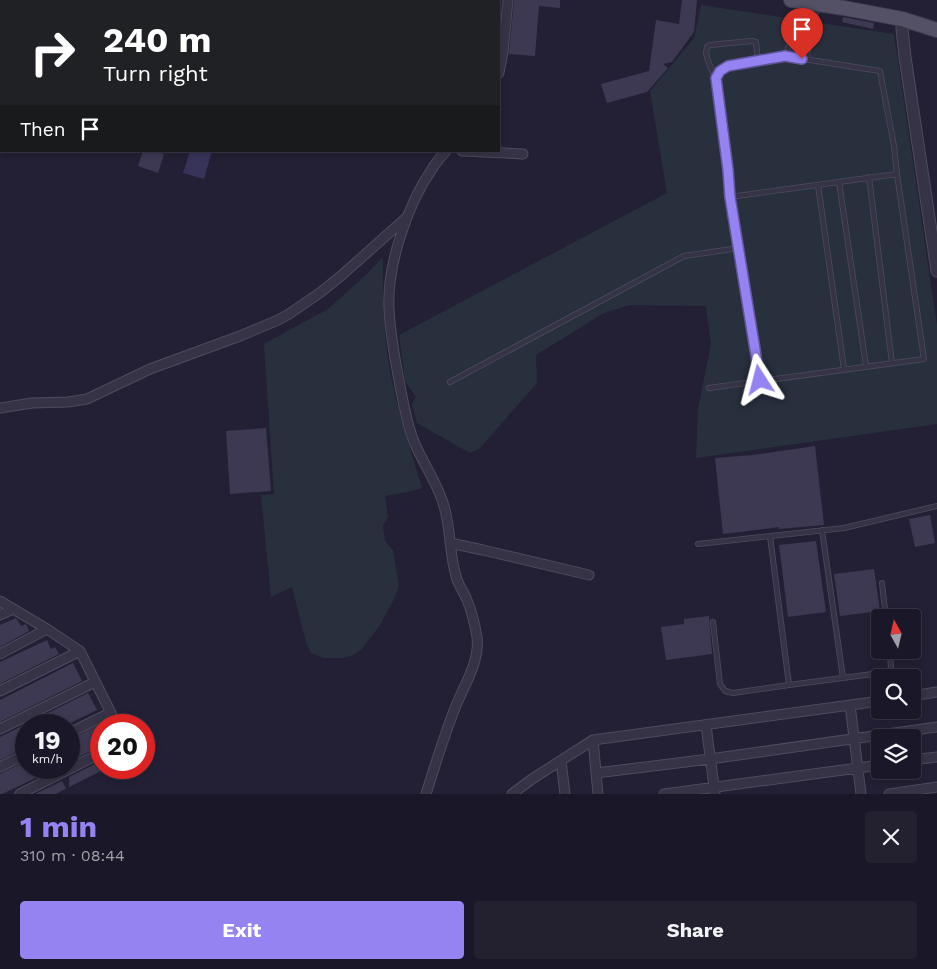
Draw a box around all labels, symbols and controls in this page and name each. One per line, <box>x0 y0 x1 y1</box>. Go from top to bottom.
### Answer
pin <box>781 8 823 59</box>
icon: arrive <box>788 15 816 43</box>
text: 240 m <box>103 19 212 61</box>
icon: right <box>20 20 85 85</box>
text: Turn right <box>103 61 208 86</box>
icon: arrive <box>76 115 104 143</box>
text: Then <box>20 118 66 141</box>
position arrow <box>733 353 785 405</box>
north arrow <box>871 609 921 659</box>
map controls <box>871 609 921 779</box>
button: search <box>871 669 921 719</box>
speed limit sign: 20 <box>90 714 155 779</box>
text: 19 <box>34 726 61 755</box>
button: layers <box>871 729 921 779</box>
text: km/h <box>32 752 63 766</box>
text: 1 min <box>20 809 97 844</box>
button: close <box>865 811 917 863</box>
text: 310 m · 08:44 <box>20 846 125 865</box>
button: Exit <box>20 901 464 959</box>
button: Share <box>474 901 917 959</box>

